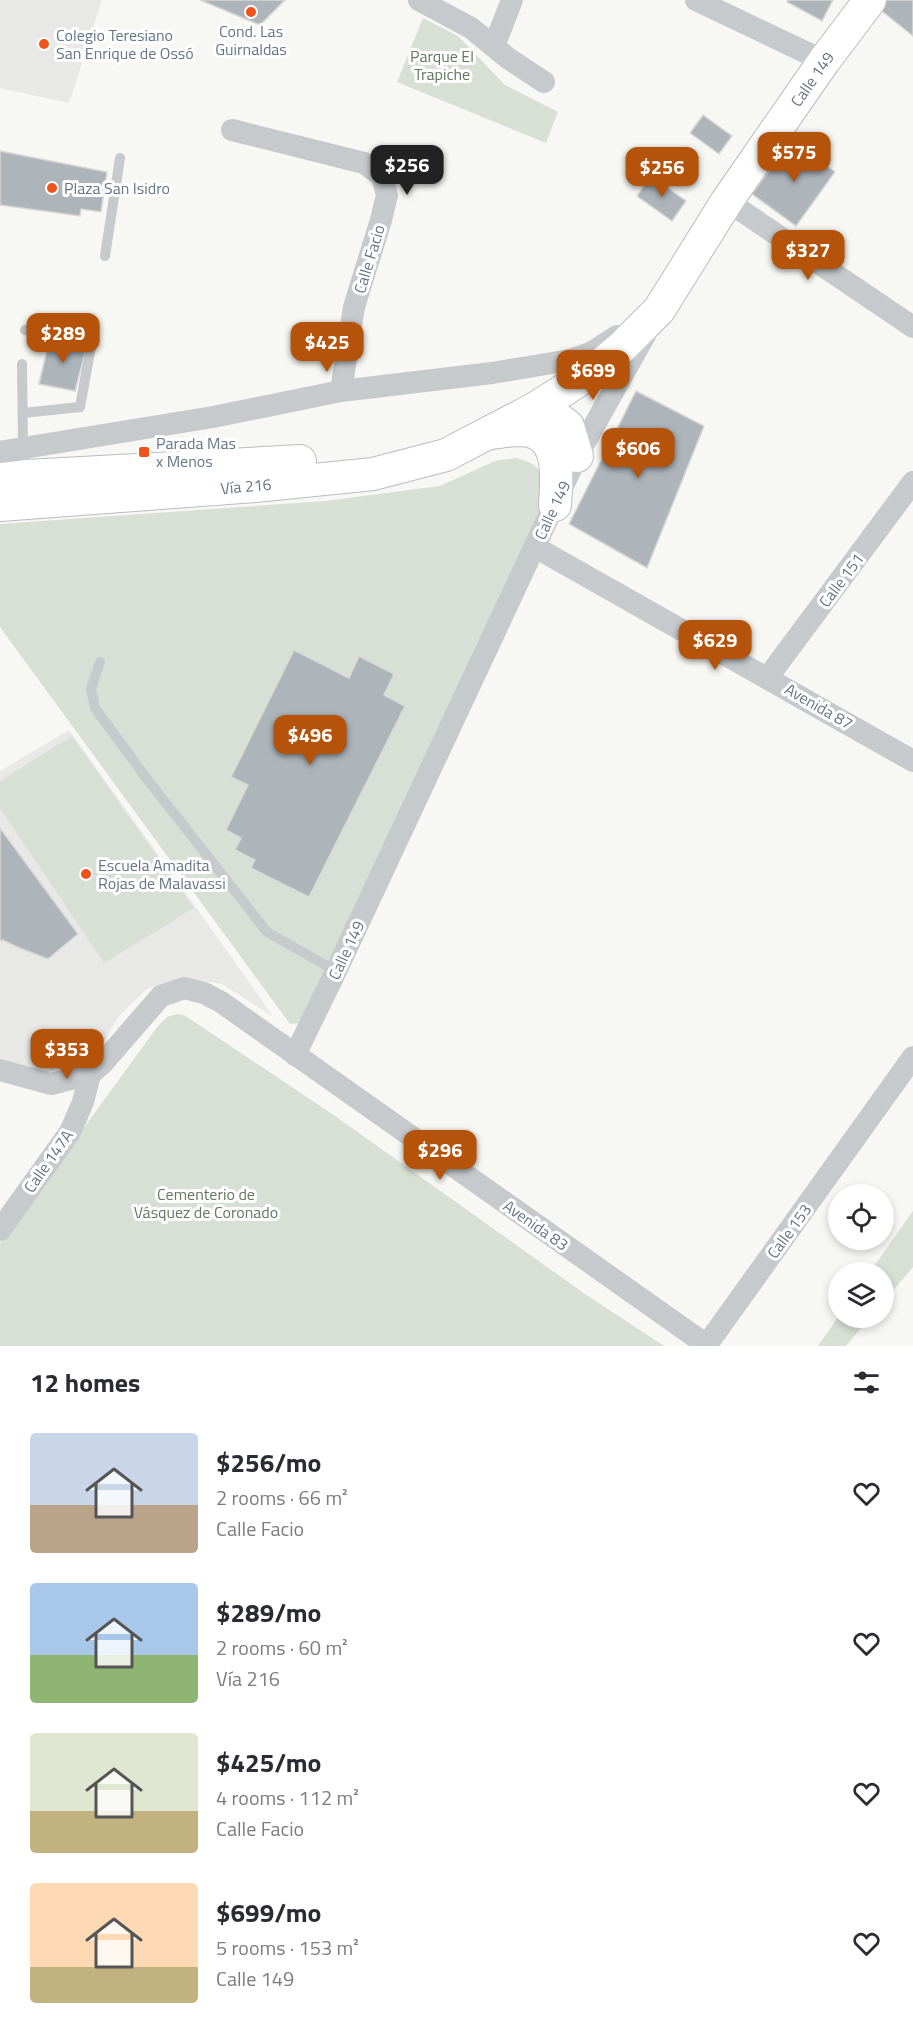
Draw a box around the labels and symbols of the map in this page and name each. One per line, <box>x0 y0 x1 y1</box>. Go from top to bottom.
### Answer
marker: Cond. Las Guirnaldas <box>244 5 258 19</box>
place label: Cond. Las Guirnaldas <box>215 19 287 61</box>
place label: Colegio Teresiano San Enrique de Ossó <box>56 23 194 65</box>
marker: Colegio Teresiano San Enrique de Ossó <box>37 37 51 51</box>
park label: Parque El Trapiche <box>410 44 474 86</box>
street label: Calle 149 <box>784 46 840 112</box>
pin: $575 <box>758 132 830 183</box>
pin: $256 <box>371 145 443 196</box>
pin: $256 <box>626 147 698 198</box>
place label: Plaza San Isidro <box>64 176 170 200</box>
marker: Plaza San Isidro <box>45 181 59 195</box>
street label: Calle Facio <box>347 222 391 296</box>
pin: $327 <box>772 230 844 281</box>
pin: $289 <box>27 313 99 364</box>
pin: $425 <box>291 322 363 373</box>
pin: $699 <box>557 350 629 401</box>
pin: $606 <box>602 428 674 479</box>
place label: Parada Mas x Menos <box>156 431 236 473</box>
marker: Parada Mas x Menos <box>137 445 151 459</box>
street label: Vía 216 <box>219 472 273 500</box>
street label: Calle 149 <box>528 477 576 543</box>
street label: Calle 151 <box>813 548 869 612</box>
pin: $629 <box>679 620 751 671</box>
street label: Avenida 87 <box>781 677 857 735</box>
pin: $496 <box>274 715 346 766</box>
place label: Escuela Amadita Rojas de Malavassi <box>98 853 226 895</box>
marker: Escuela Amadita Rojas de Malavassi <box>79 867 93 881</box>
street label: Calle 149 <box>322 917 370 983</box>
pin: $353 <box>31 1029 103 1080</box>
street label: Calle 147A <box>17 1124 79 1197</box>
pin: $296 <box>404 1130 476 1181</box>
park label: Cementerio de Vásquez de Coronado <box>134 1182 278 1224</box>
street label: Avenida 83 <box>498 1194 574 1256</box>
street label: Calle 153 <box>761 1199 817 1263</box>

